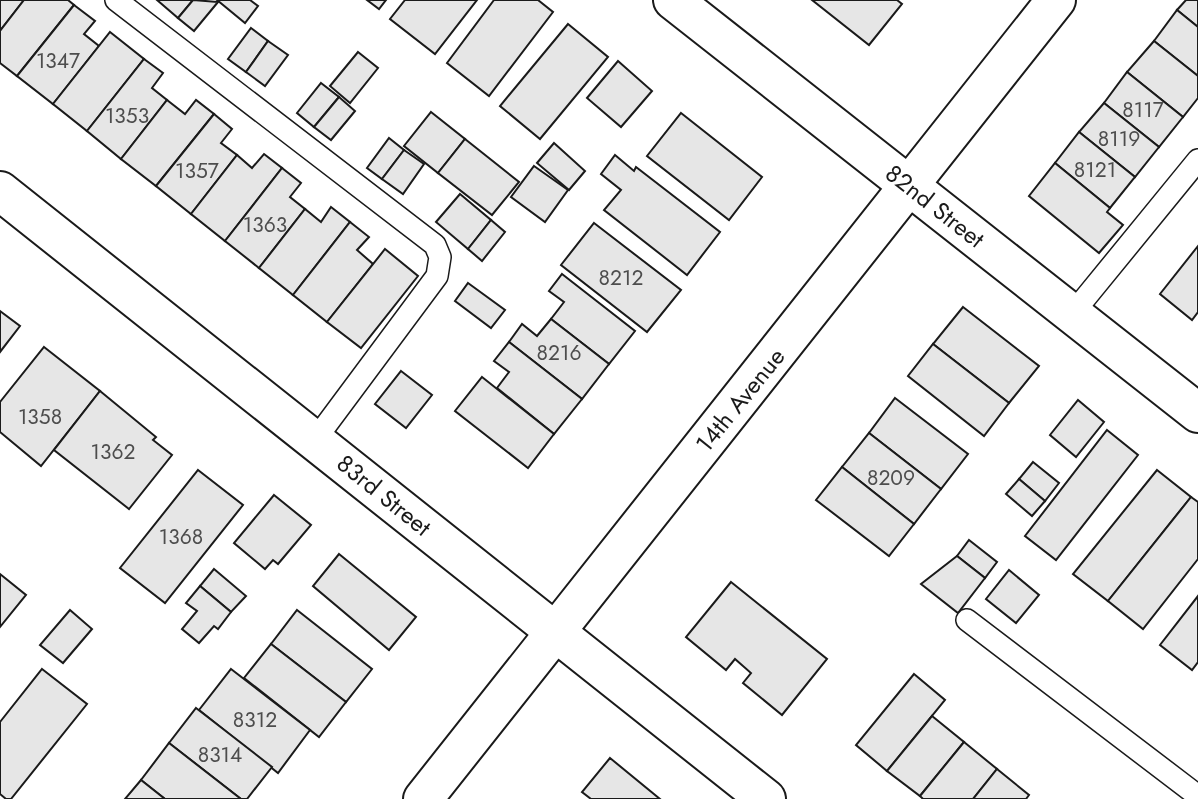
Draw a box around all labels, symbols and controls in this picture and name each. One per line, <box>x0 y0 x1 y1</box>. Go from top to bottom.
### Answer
house number: 1347 <box>36 46 80 76</box>
house number: 8117 <box>1122 95 1164 125</box>
house number: 1353 <box>105 101 149 131</box>
house number: 8119 <box>1098 124 1140 154</box>
house number: 8121 <box>1074 155 1116 185</box>
house number: 1357 <box>175 156 219 186</box>
street label: 82nd Street <box>878 156 992 256</box>
house number: 1363 <box>243 210 287 240</box>
house number: 8212 <box>599 263 643 293</box>
house number: 8216 <box>537 338 581 368</box>
street label: 14th Avenue <box>687 340 793 460</box>
house number: 1358 <box>18 402 62 432</box>
house number: 1362 <box>91 437 135 467</box>
street label: 83rd Street <box>329 446 439 544</box>
house number: 8209 <box>867 463 915 493</box>
house number: 1368 <box>159 522 203 552</box>
house number: 8312 <box>233 705 277 735</box>
house number: 8314 <box>198 740 242 770</box>

